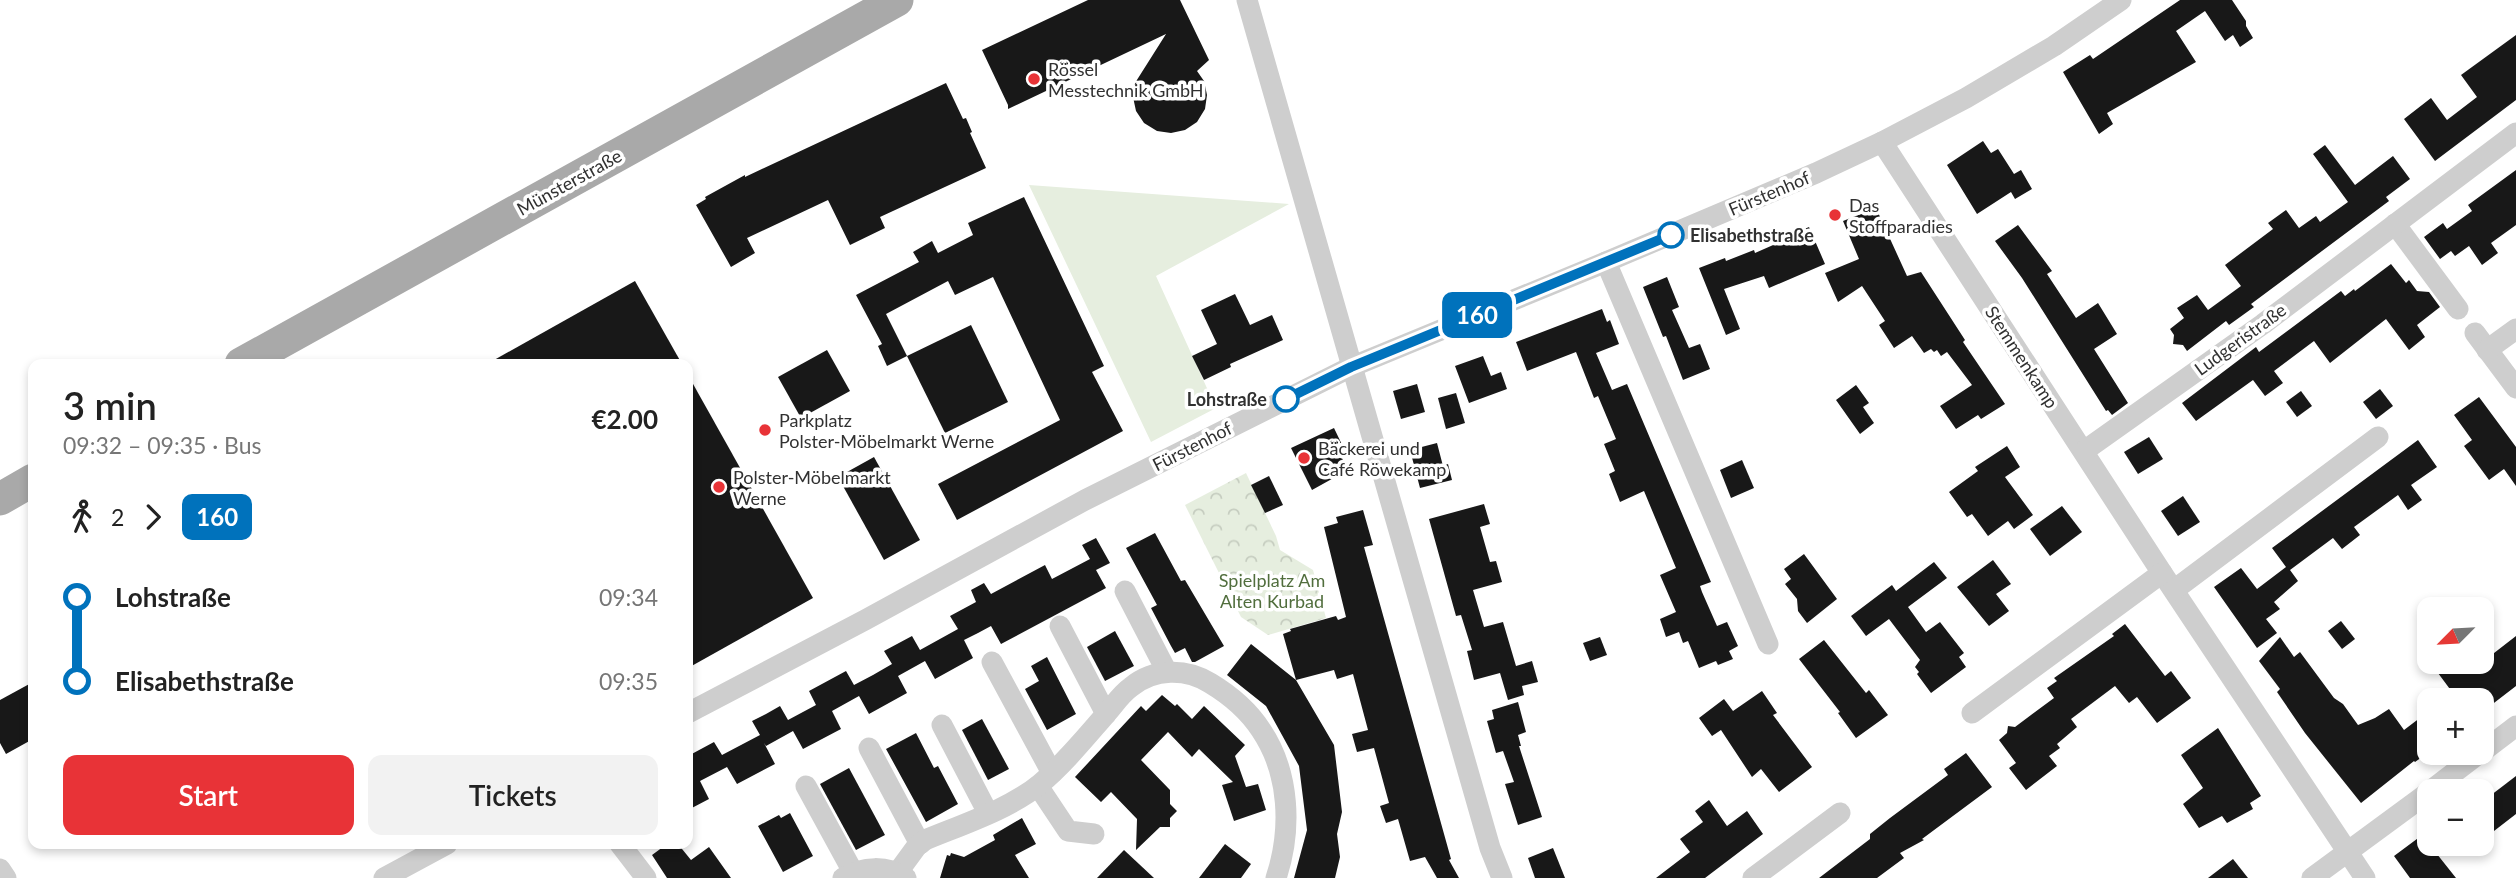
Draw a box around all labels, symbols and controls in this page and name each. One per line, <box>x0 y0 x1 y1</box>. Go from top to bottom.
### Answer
place label: Rössel Messtechnik GmbH <box>1048 58 1204 101</box>
marker: Rössel Messtechnik GmbH <box>1026 71 1042 87</box>
street label: Münsterstraße <box>513 144 625 220</box>
street label: Fürstenhof <box>1725 166 1814 220</box>
place label: Das Stoffparadies <box>1849 194 1953 237</box>
marker: Das Stoffparadies <box>1827 207 1843 223</box>
marker: Elisabethstraße <box>1658 222 1684 248</box>
place label: Elisabethstraße <box>1690 224 1814 246</box>
line badge: 160 <box>1437 292 1517 338</box>
street label: Ludgeristraße <box>2190 298 2290 380</box>
text: 160 <box>1456 300 1498 329</box>
street label: Stemmenkamp <box>1981 302 2063 412</box>
text: 3 min <box>63 382 157 428</box>
marker: Lohstraße <box>1273 386 1299 412</box>
place label: Lohstraße <box>1187 388 1267 410</box>
text: €2.00 <box>592 403 658 435</box>
place label: Parkplatz Polster-Möbelmarkt Werne <box>779 409 994 452</box>
street label: Fürstenhof <box>1149 416 1236 475</box>
marker: Parkplatz Polster-Möbelmarkt Werne <box>757 422 773 438</box>
text: 09:32 – 09:35 · Bus <box>63 431 262 459</box>
place label: Bäckerei und Café Röwekamp <box>1318 437 1446 480</box>
marker: Bäckerei und Café Röwekamp <box>1296 450 1312 466</box>
place label: Polster-Möbelmarkt Werne <box>733 466 891 509</box>
marker: Polster-Möbelmarkt Werne <box>711 479 727 495</box>
icon: walk <box>63 498 101 536</box>
icon: forward <box>134 498 172 536</box>
text: 160 <box>196 502 238 531</box>
text: 2 <box>111 503 124 531</box>
park label: Spielplatz Am Alten Kurbad <box>1219 569 1325 612</box>
text: Lohstraße <box>115 581 231 613</box>
text: 09:34 <box>599 583 658 611</box>
north arrow <box>2417 597 2494 674</box>
map controls <box>2417 597 2494 856</box>
text: Elisabethstraße <box>115 665 294 697</box>
text: 09:35 <box>599 667 658 695</box>
button: + <box>2417 688 2494 765</box>
button: Start <box>63 755 354 835</box>
button: Tickets <box>368 755 658 835</box>
button: − <box>2417 779 2494 856</box>

